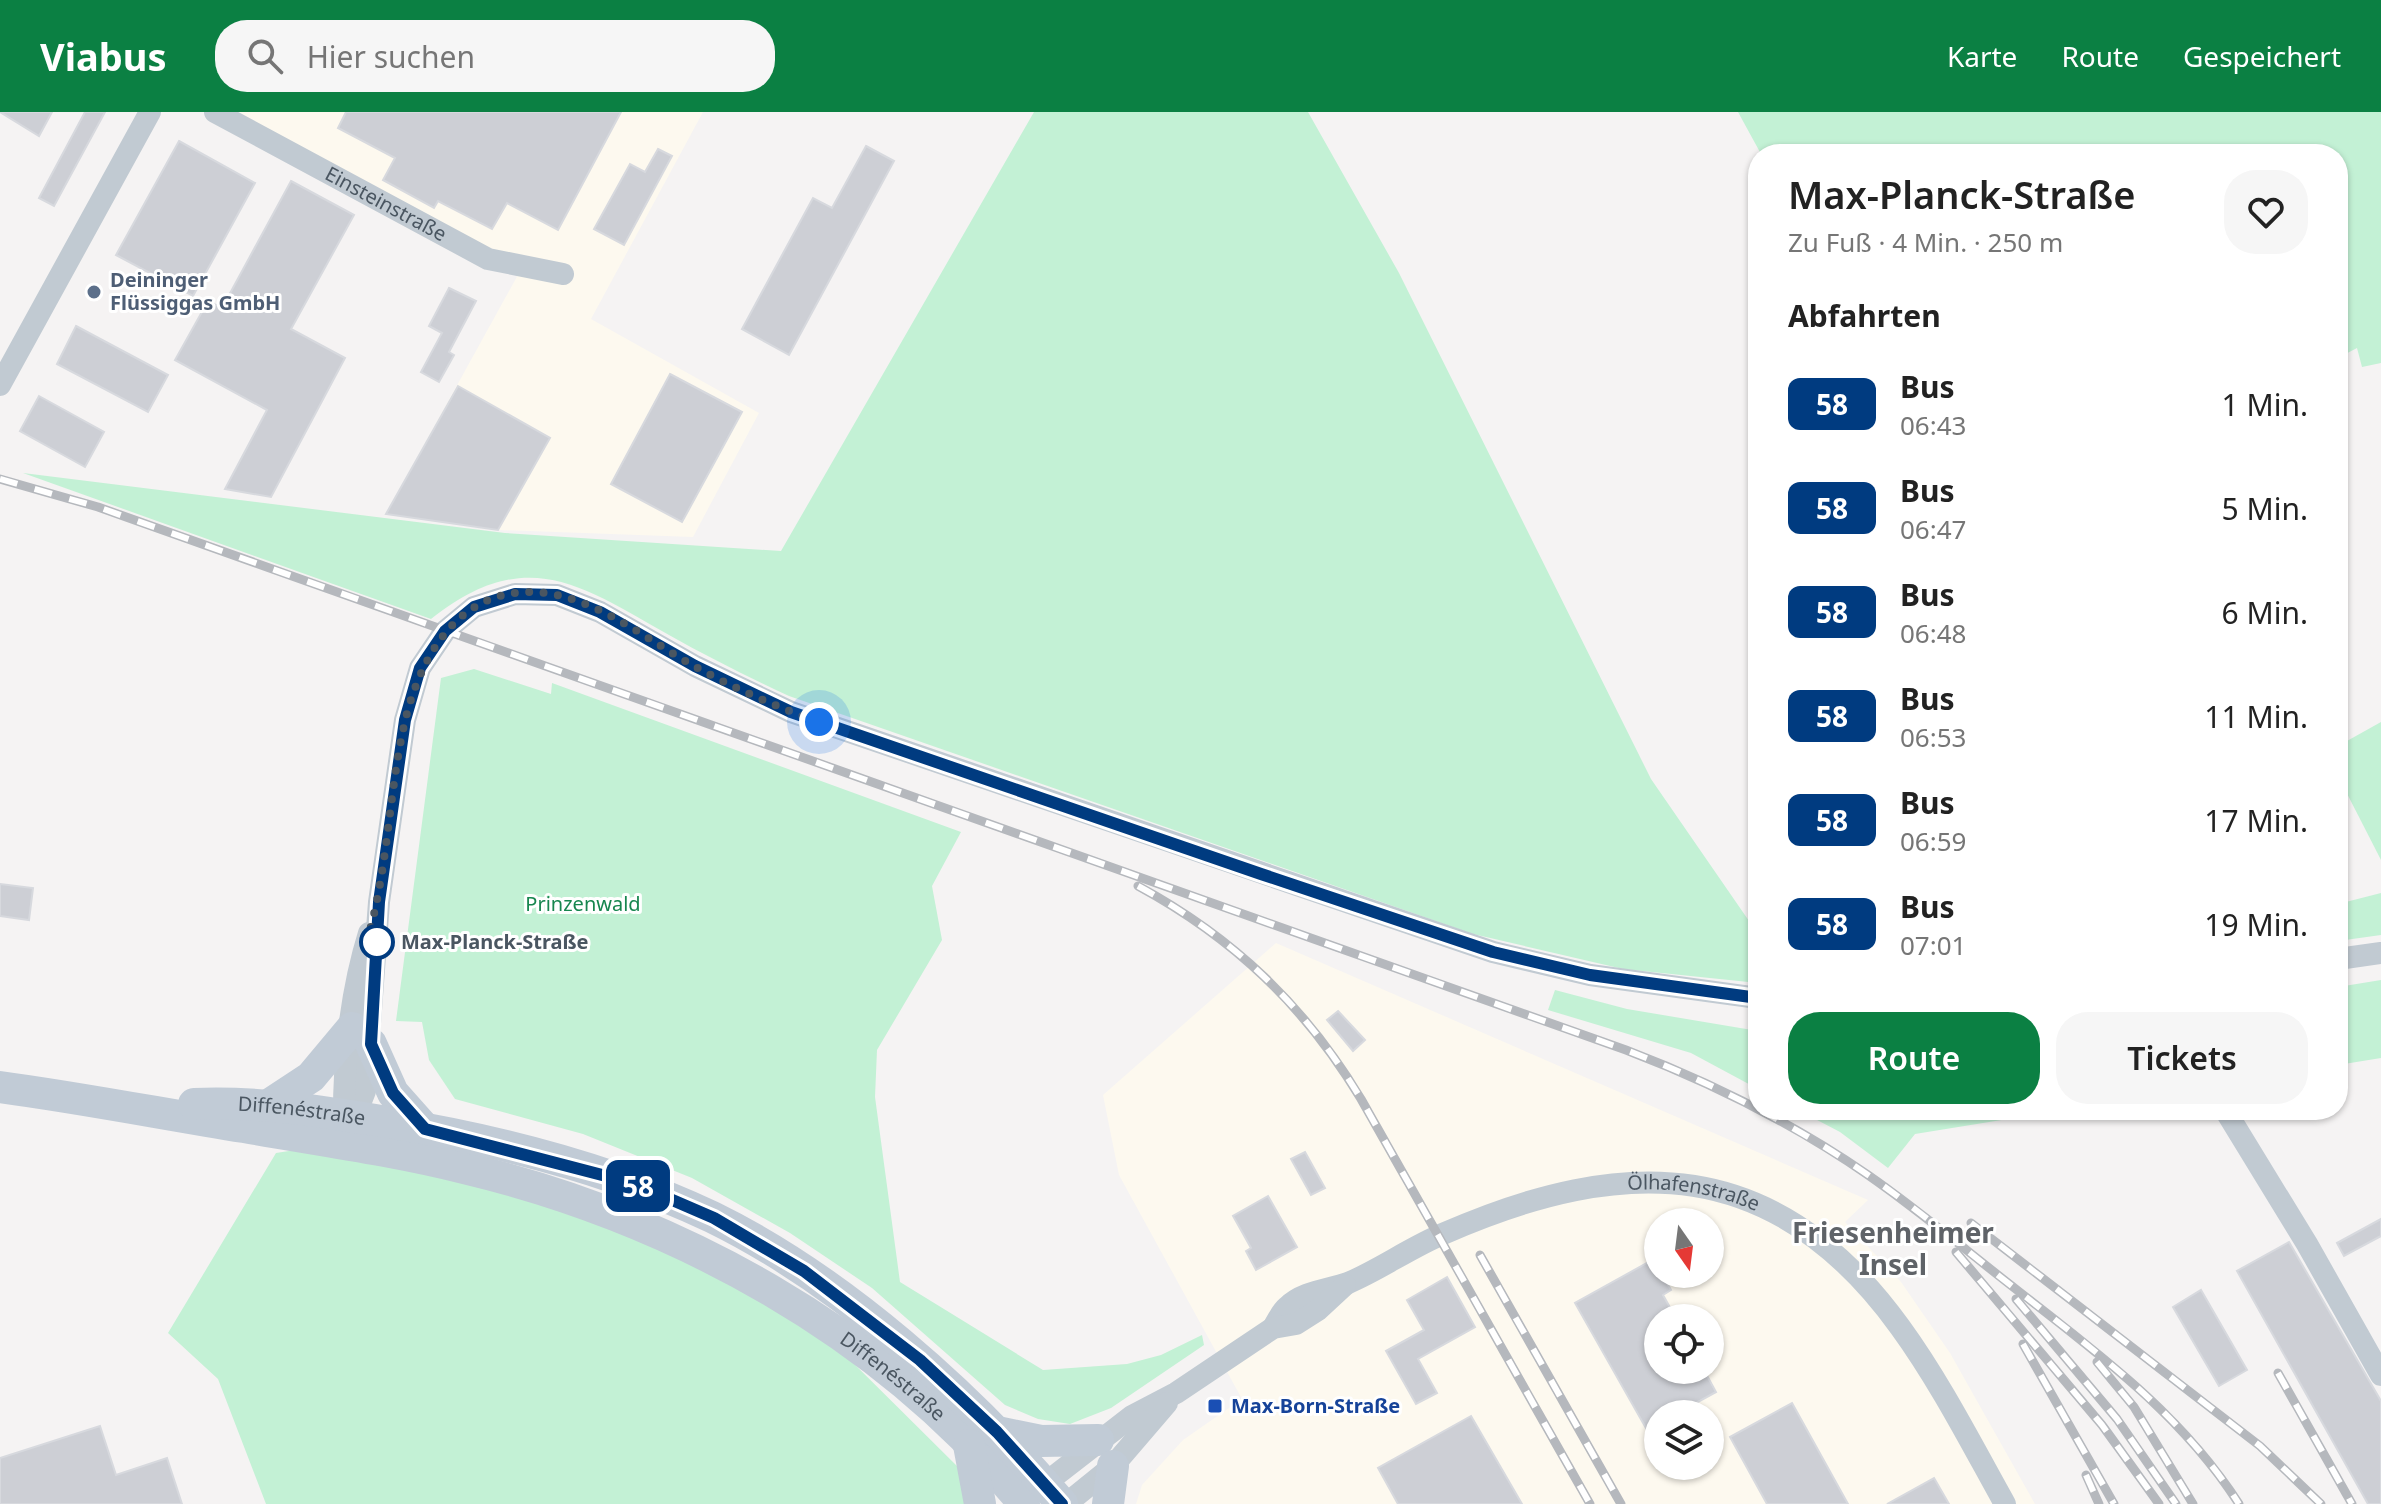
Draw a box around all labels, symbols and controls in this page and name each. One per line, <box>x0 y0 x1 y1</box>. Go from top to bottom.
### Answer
search box <box>215 20 775 92</box>
text: Viabus <box>40 30 167 82</box>
icon: search <box>243 34 287 78</box>
text: Hier suchen <box>307 36 475 77</box>
text: Karte <box>1947 37 2017 75</box>
text: Route <box>2061 37 2139 75</box>
text: Gespeichert <box>2183 37 2341 75</box>
street label: Einsteinstraße <box>321 160 452 247</box>
text: Max-Planck-Straße <box>1788 168 2135 220</box>
button: heart <box>2224 170 2308 254</box>
text: Zu Fuß · 4 Min. · 250 m <box>1788 224 2063 260</box>
place label: Deininger Flüssiggas GmbH <box>110 266 280 316</box>
marker: Deininger Flüssiggas GmbH <box>85 283 103 301</box>
text: Abfahrten <box>1788 295 1941 336</box>
text: Bus <box>1900 366 1955 407</box>
text: 1 Min. <box>2222 384 2308 425</box>
text: 58 <box>1816 385 1848 423</box>
text: 06:43 <box>1900 407 1966 443</box>
text: Bus <box>1900 470 1955 511</box>
text: 5 Min. <box>2222 488 2308 529</box>
text: 58 <box>1816 489 1848 527</box>
text: 06:47 <box>1900 511 1966 547</box>
text: Bus <box>1900 574 1955 615</box>
text: 6 Min. <box>2222 592 2308 633</box>
text: 58 <box>1816 593 1848 631</box>
text: 06:48 <box>1900 615 1966 651</box>
text: Bus <box>1900 678 1955 719</box>
text: 11 Min. <box>2204 696 2308 737</box>
text: 58 <box>1816 697 1848 735</box>
your location <box>799 702 839 742</box>
text: 06:53 <box>1900 719 1966 755</box>
text: Bus <box>1900 782 1955 823</box>
text: 17 Min. <box>2204 800 2308 841</box>
text: 58 <box>1816 801 1848 839</box>
text: 06:59 <box>1900 823 1966 859</box>
text: Bus <box>1900 886 1955 927</box>
park label: Prinzenwald <box>525 890 641 917</box>
text: 19 Min. <box>2204 904 2308 945</box>
text: 58 <box>1816 905 1848 943</box>
marker: Max-Planck-Straße <box>360 925 394 959</box>
text: 07:01 <box>1900 927 1966 963</box>
place label: Max-Planck-Straße <box>401 928 589 955</box>
button: Route <box>1788 1012 2040 1104</box>
button: Tickets <box>2056 1012 2308 1104</box>
street label: Diffenéstraße <box>237 1090 367 1131</box>
line badge: 58 <box>602 1160 674 1212</box>
text: 58 <box>622 1167 654 1205</box>
street label: Ölhafenstraße <box>1627 1168 1764 1217</box>
north arrow <box>1644 1208 1724 1288</box>
map controls <box>1644 1208 1724 1480</box>
district label: Friesenheimer Insel <box>1792 1213 1994 1283</box>
button: locate <box>1644 1304 1724 1384</box>
street label: Diffenéstraße <box>835 1325 952 1427</box>
place label: Max-Born-Straße <box>1231 1392 1400 1419</box>
marker: Max-Born-Straße <box>1206 1397 1224 1415</box>
button: layers <box>1644 1400 1724 1480</box>

